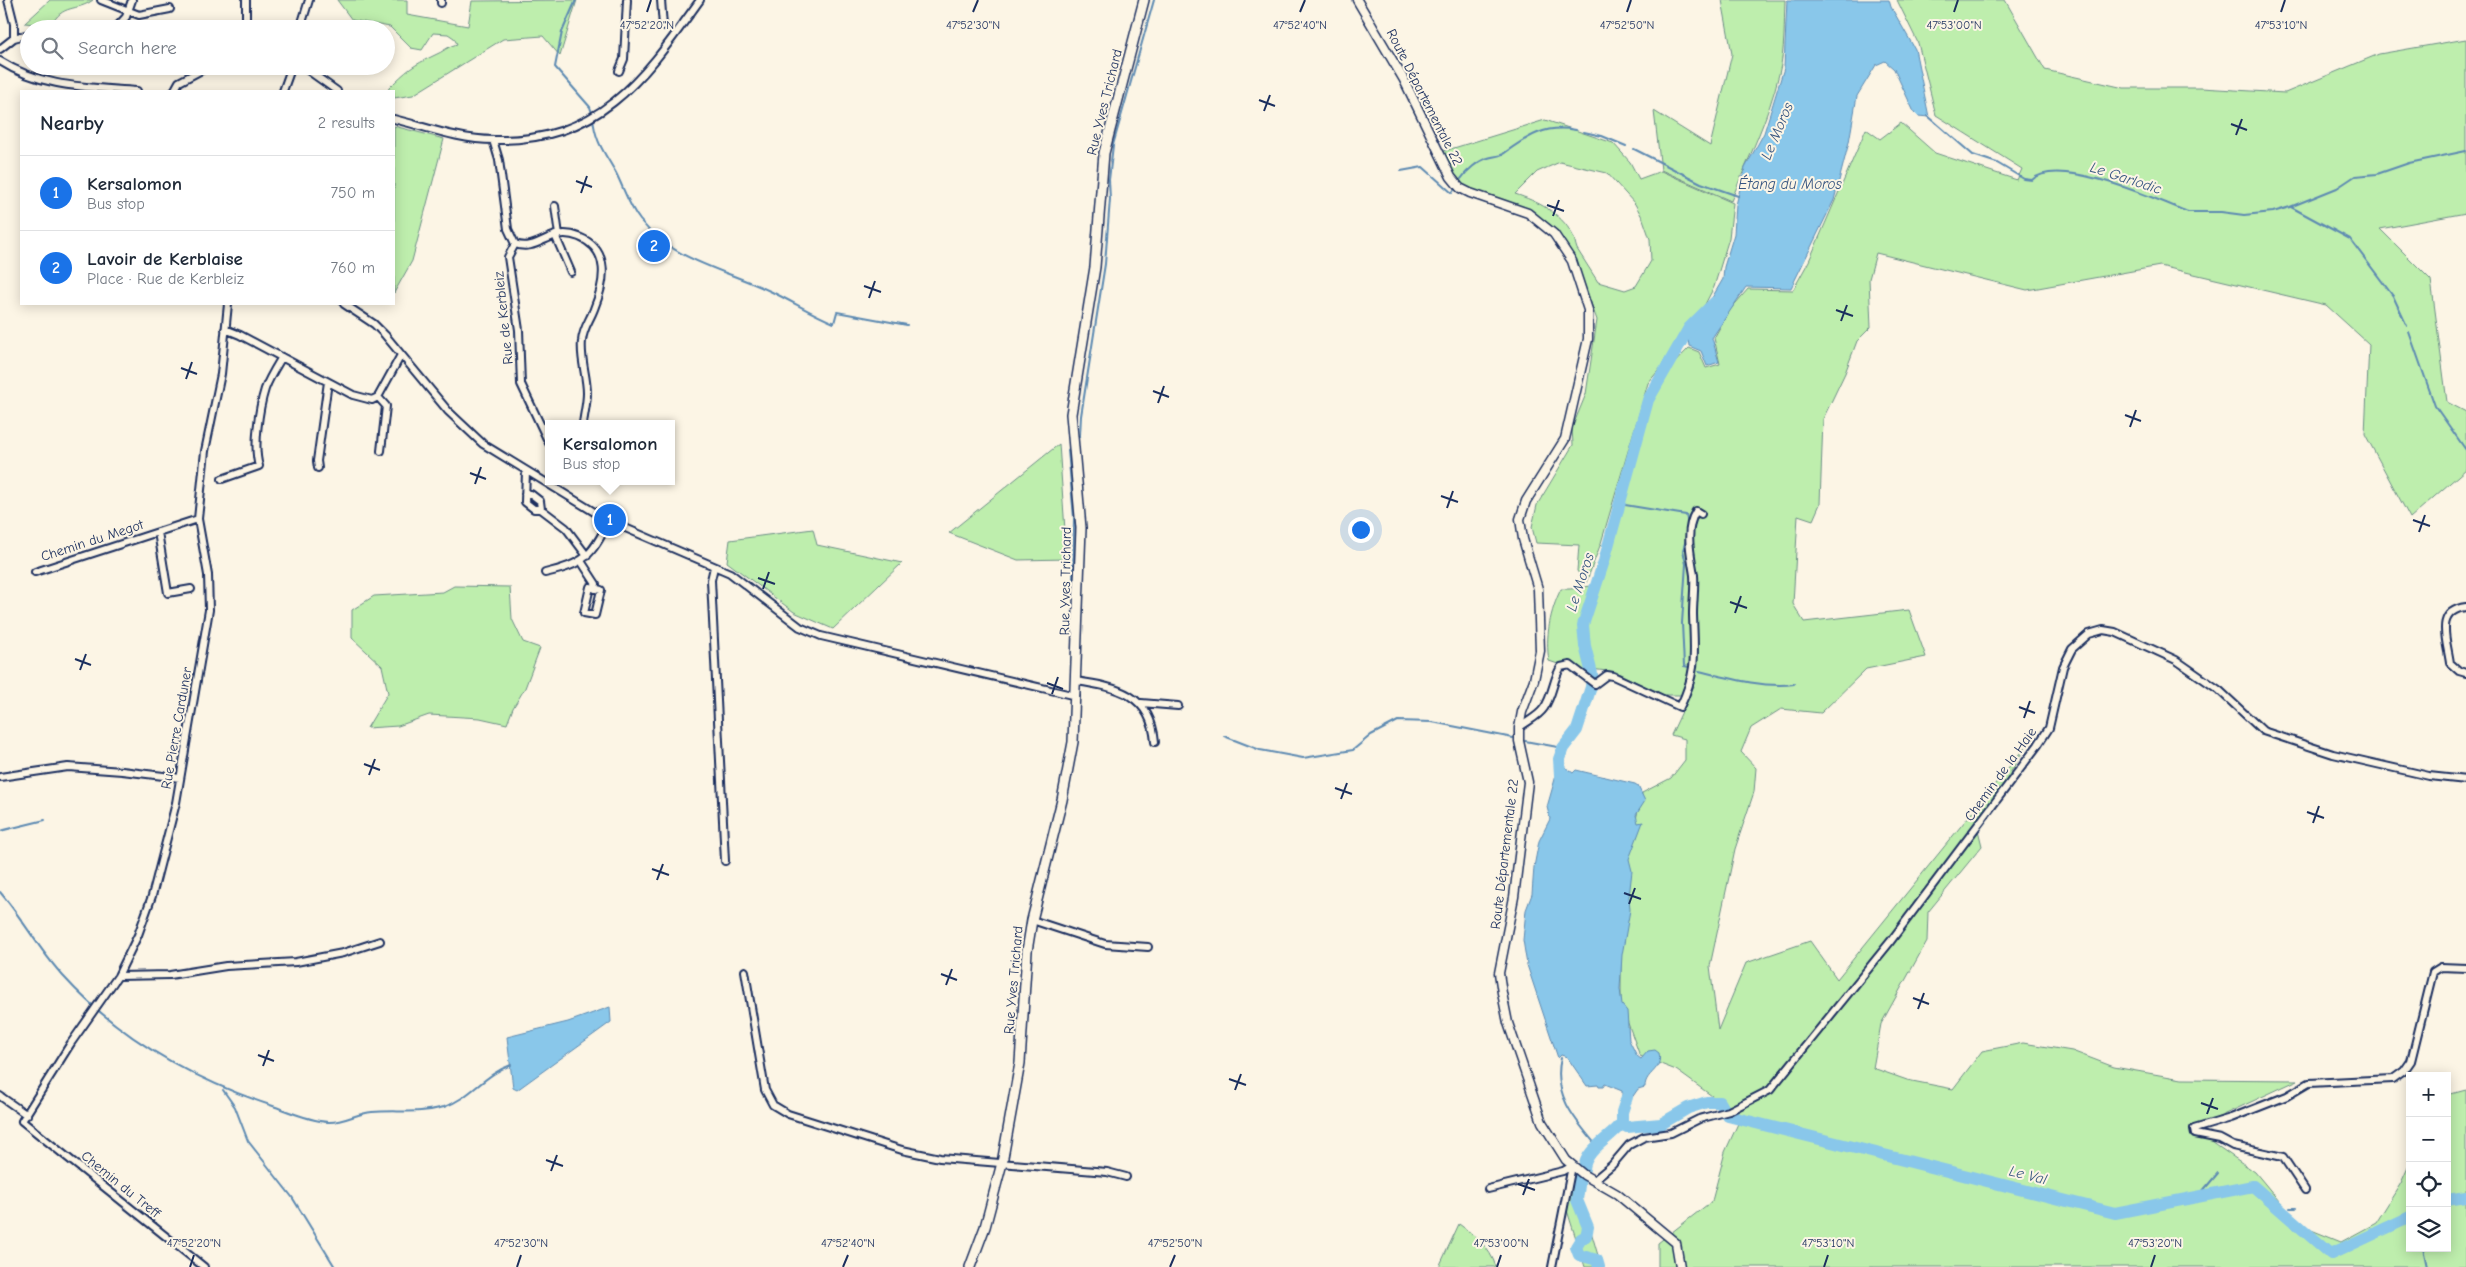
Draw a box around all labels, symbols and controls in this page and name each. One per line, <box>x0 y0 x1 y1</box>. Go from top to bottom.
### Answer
text: 47°52'20"N <box>620 18 674 32</box>
text: 47°52'30"N <box>946 18 1000 32</box>
text: 47°52'40"N <box>1273 18 1327 32</box>
text: 47°52'50"N <box>1600 18 1654 32</box>
text: 47°53'00"N <box>1926 18 1982 32</box>
text: 47°53'10"N <box>2255 18 2307 32</box>
search box <box>20 20 395 75</box>
street label: Route Départementale 22 <box>1383 26 1466 168</box>
icon: search <box>38 34 66 62</box>
text: Search here <box>78 37 177 59</box>
street label: Rue Yves Trichard <box>1083 47 1126 157</box>
water label: Le Moros <box>1757 99 1797 162</box>
text: Nearby <box>40 111 104 135</box>
text: 2 results <box>318 114 375 132</box>
water label: Le Garlodic <box>2088 158 2164 198</box>
text: Kersalomon <box>87 173 182 195</box>
water label: Étang du Moros <box>1738 174 1843 193</box>
text: 1 <box>53 184 59 202</box>
text: 750 m <box>330 184 375 202</box>
text: Bus stop <box>87 195 145 213</box>
pin: 2 <box>638 227 670 265</box>
text: Lavoir de Kerblaise <box>87 248 243 270</box>
text: 2 <box>52 259 60 277</box>
text: 760 m <box>331 259 375 277</box>
text: Place · Rue de Kerbleiz <box>87 270 244 288</box>
street label: Rue de Kerbleiz <box>490 271 517 365</box>
popup <box>545 420 675 485</box>
text: Kersalomon <box>563 433 657 455</box>
text: Bus stop <box>563 455 620 473</box>
pin: 1 <box>594 501 626 539</box>
street label: Chemin du Megot <box>39 516 147 565</box>
your location <box>1348 517 1374 543</box>
street label: Rue Yves Trichard <box>1056 527 1075 635</box>
water label: Le Moros <box>1562 550 1598 613</box>
street label: Rue Pierre Carduner <box>157 665 196 790</box>
street label: Chemin de la Haie <box>1961 724 2040 825</box>
street label: Route Départementale 22 <box>1487 778 1522 930</box>
street label: Rue Yves Trichard <box>1000 925 1027 1035</box>
map controls <box>2406 1072 2451 1252</box>
button: + <box>2406 1072 2451 1117</box>
button: − <box>2406 1117 2451 1162</box>
street label: Chemin du Treff <box>78 1147 165 1222</box>
water label: Le Val <box>2007 1162 2049 1189</box>
button: locate <box>2406 1162 2451 1207</box>
button: layers <box>2406 1207 2451 1252</box>
text: 47°52'20"N <box>167 1236 221 1250</box>
text: 47°52'30"N <box>494 1236 548 1250</box>
text: 47°52'40"N <box>821 1236 875 1250</box>
text: 47°52'50"N <box>1148 1236 1202 1250</box>
text: 47°53'00"N <box>1473 1236 1529 1250</box>
text: 47°53'10"N <box>1802 1236 1854 1250</box>
text: 47°53'20"N <box>2128 1236 2182 1250</box>

